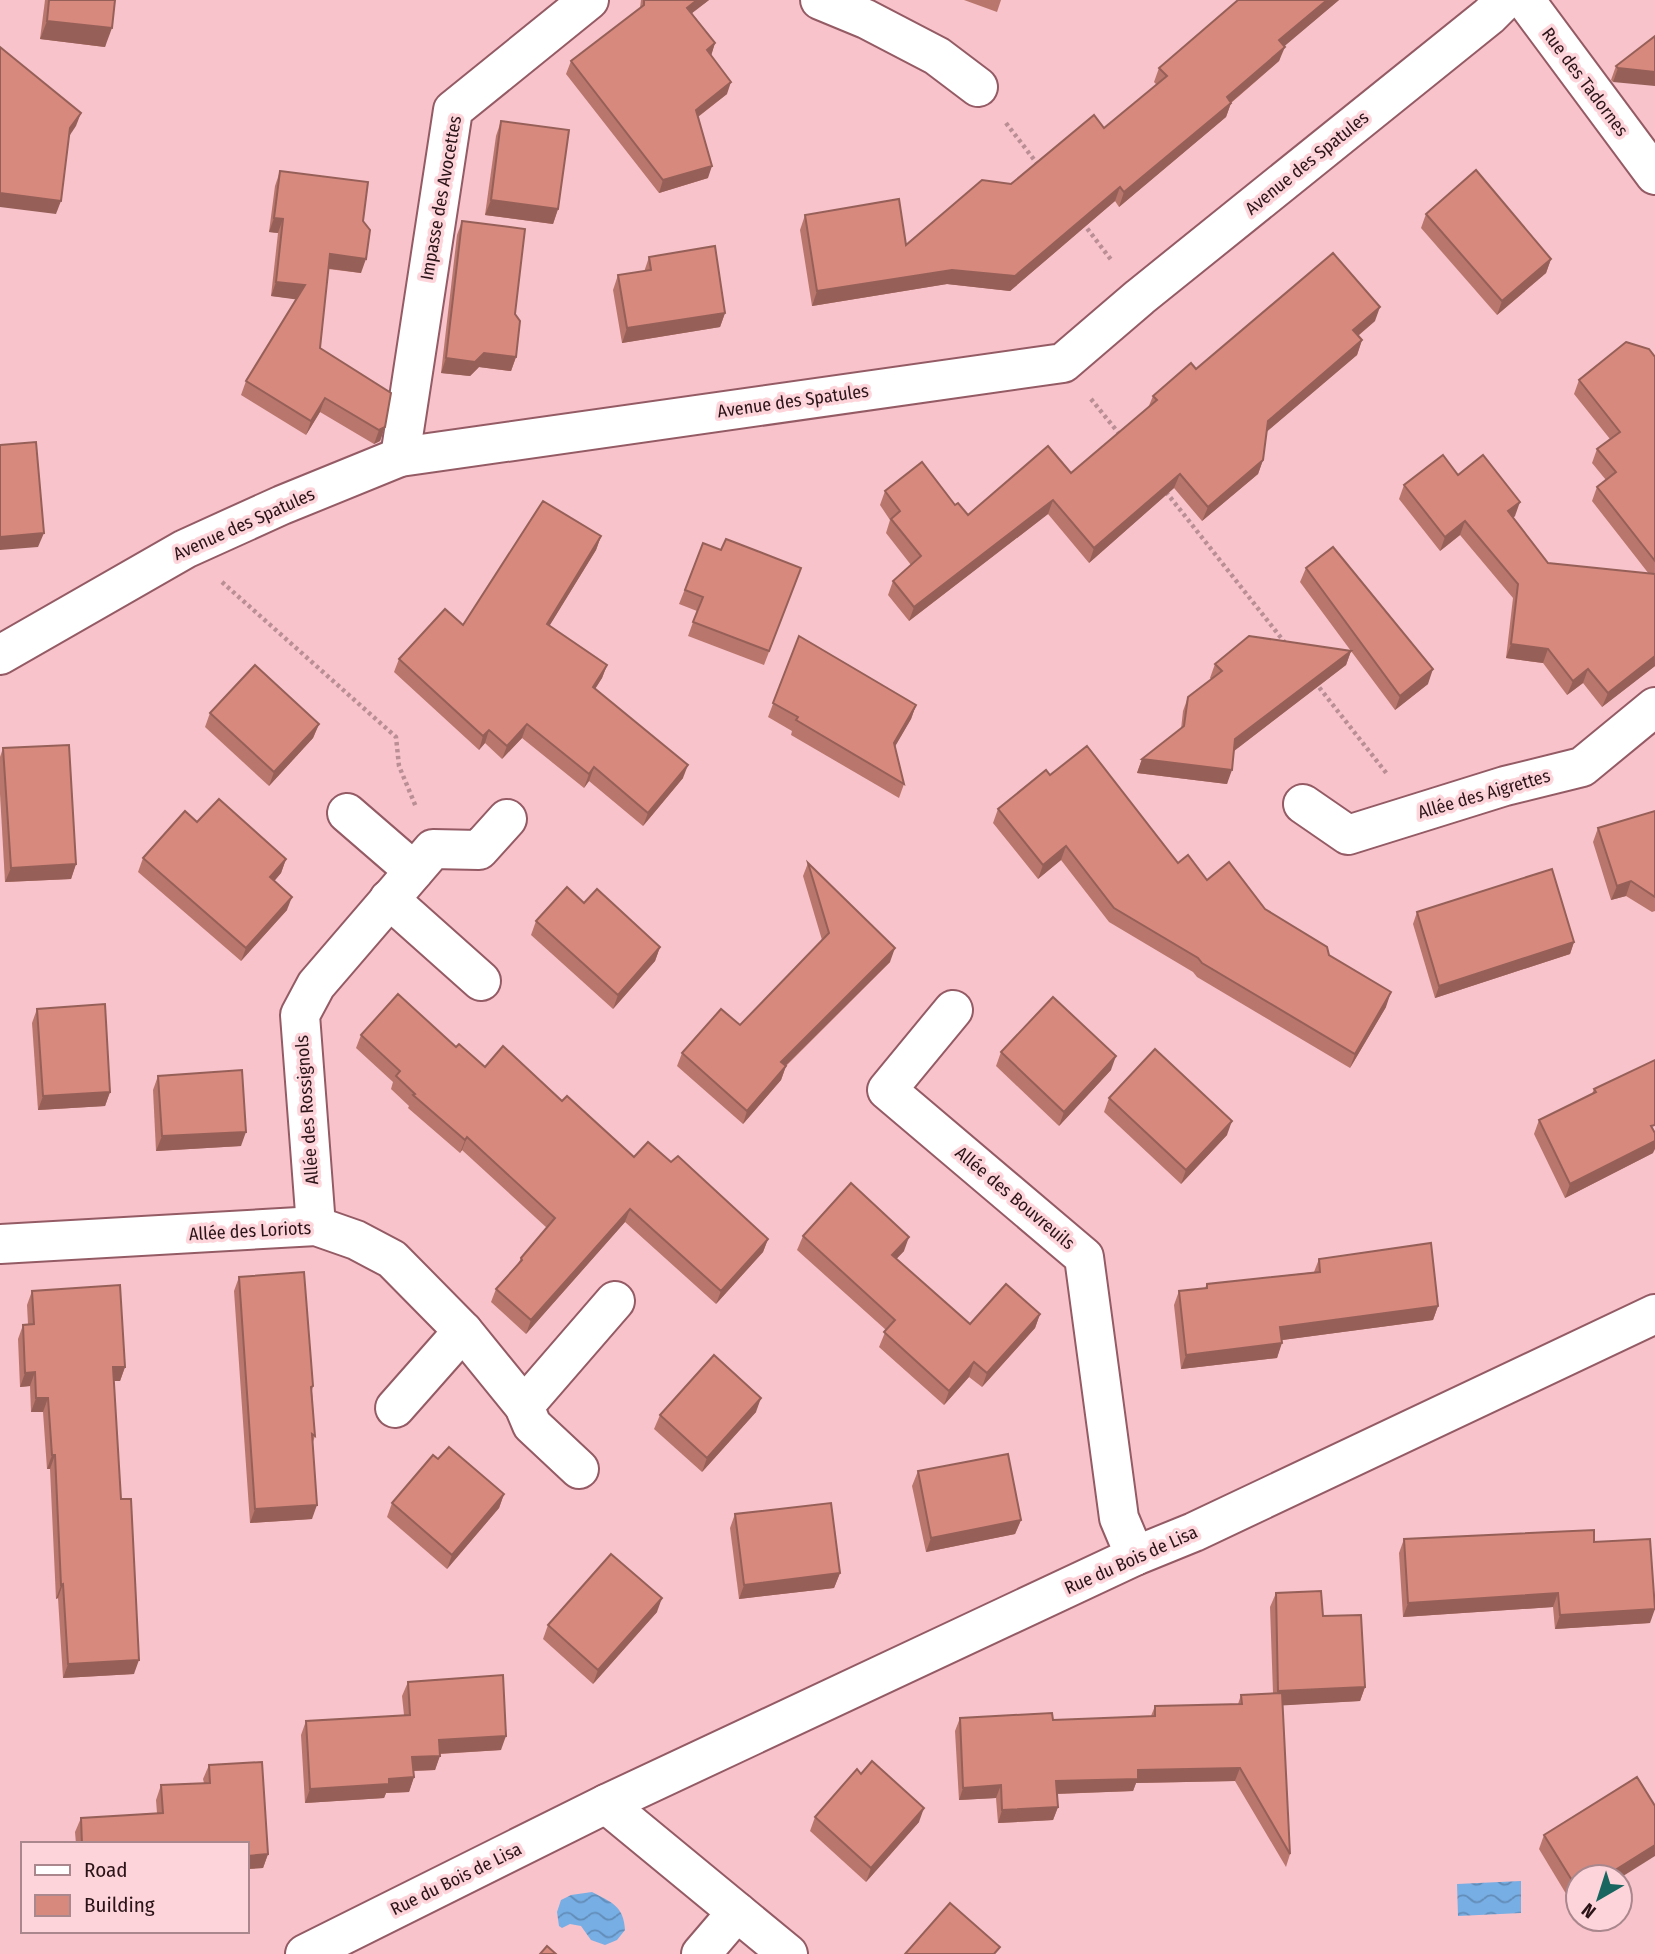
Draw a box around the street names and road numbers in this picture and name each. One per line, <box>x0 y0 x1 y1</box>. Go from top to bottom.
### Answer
street label: Rue des Tadornes <box>1537 23 1633 141</box>
street label: Avenue des Spatules <box>1241 106 1373 220</box>
street label: Impasse des Avocettes <box>416 114 466 282</box>
street label: Avenue des Spatules <box>716 379 870 423</box>
street label: Avenue des Spatules <box>170 483 318 565</box>
street label: Allée des Aigrettes <box>1415 765 1553 823</box>
street label: Allée des Rossignols <box>291 1034 323 1186</box>
street label: Allée des Bouvreuils <box>951 1142 1079 1255</box>
street label: Allée des Loriots <box>188 1217 312 1245</box>
street label: Rue du Bois de Lisa <box>1061 1521 1201 1599</box>
street label: Rue du Bois de Lisa <box>387 1838 525 1920</box>

